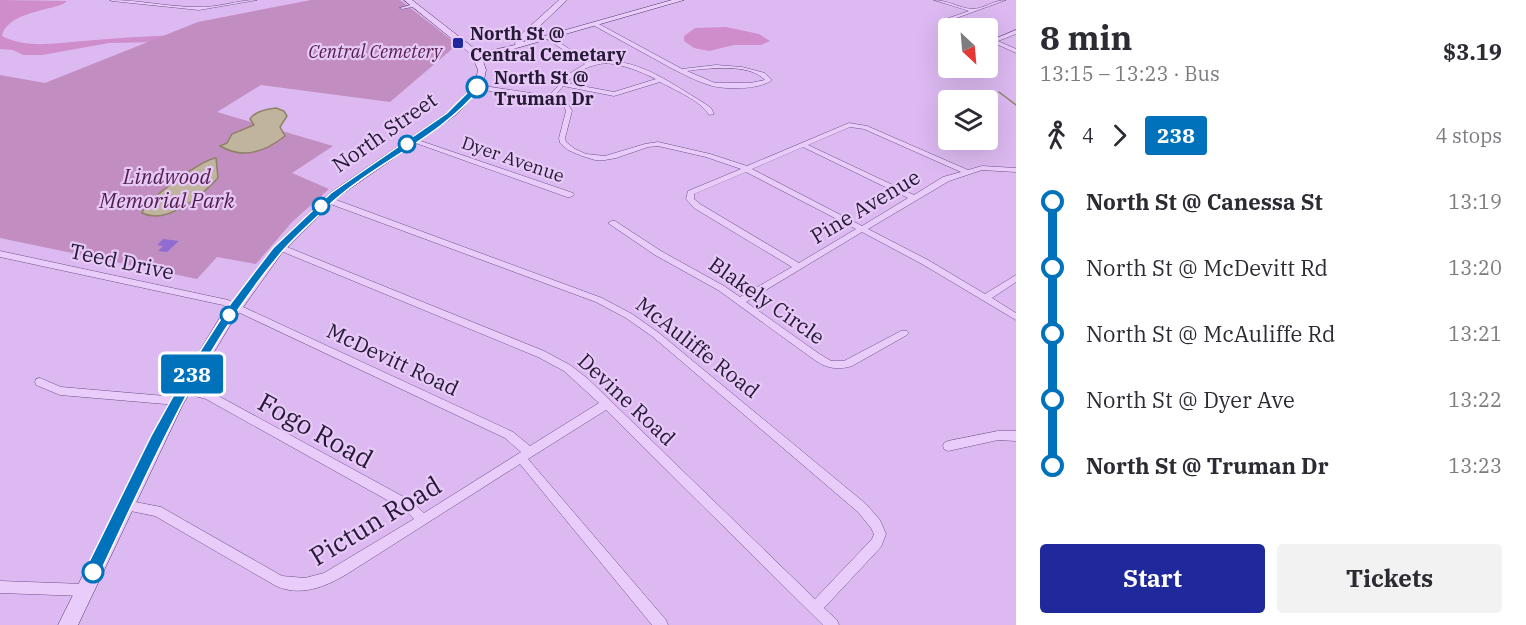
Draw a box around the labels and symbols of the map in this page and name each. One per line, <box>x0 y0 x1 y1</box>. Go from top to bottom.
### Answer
north arrow <box>938 18 998 78</box>
place label: North St @ Central Cemetary <box>470 22 627 66</box>
marker: North St @ Central Cemetary <box>451 36 465 50</box>
park label: Central Cemetery <box>308 40 444 63</box>
place label: North St @ Truman Dr <box>494 66 594 110</box>
marker: North St @ Truman Dr <box>466 76 488 98</box>
street label: North Street <box>326 86 442 178</box>
street label: Dyer Avenue <box>459 131 567 187</box>
unlabelled marker <box>398 135 416 153</box>
park label: Lindwood Memorial Park <box>98 162 236 214</box>
street label: Pine Avenue <box>805 162 925 250</box>
unlabelled marker <box>312 197 330 215</box>
street label: Teed Drive <box>67 236 177 286</box>
street label: Blakely Circle <box>704 250 830 350</box>
street label: McAuliffe Road <box>630 290 766 404</box>
unlabelled marker <box>220 306 238 324</box>
street label: McDevitt Road <box>322 316 464 402</box>
street label: Devine Road <box>572 347 682 452</box>
line badge: 238 <box>158 354 226 394</box>
street label: Fogo Road <box>252 384 380 476</box>
street label: Pictun Road <box>303 467 447 573</box>
unlabelled marker <box>82 561 104 583</box>

